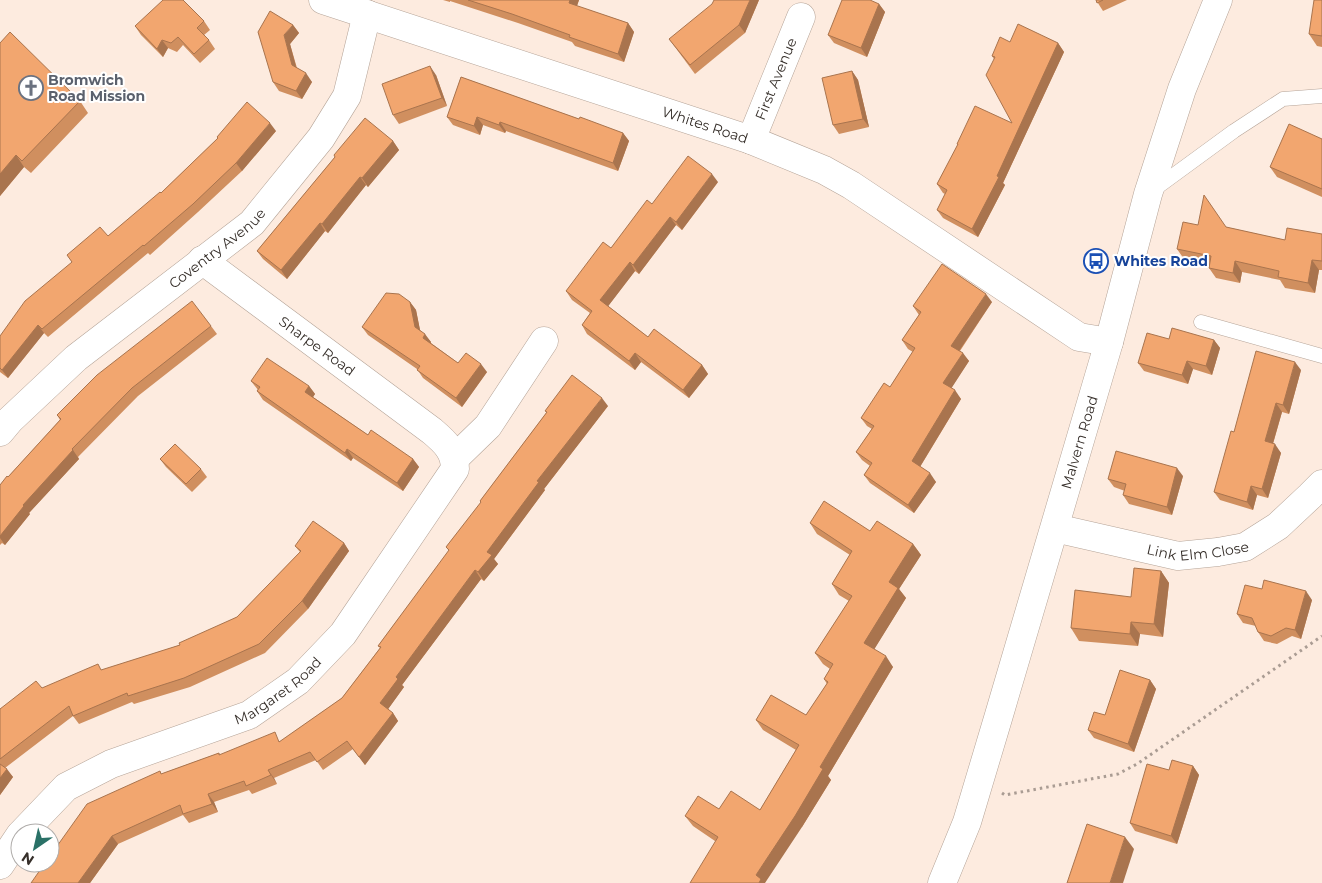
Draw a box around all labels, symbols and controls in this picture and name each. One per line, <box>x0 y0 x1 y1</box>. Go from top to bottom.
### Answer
street label: First Avenue <box>751 35 801 123</box>
place label: Bromwich Road Mission <box>48 71 145 105</box>
church icon: Bromwich Road Mission <box>18 75 44 101</box>
street label: Whites Road <box>660 103 750 147</box>
street label: Coventry Avenue <box>165 205 269 292</box>
bus stop icon: Whites Road <box>1083 248 1109 274</box>
place label: Whites Road <box>1114 252 1208 270</box>
street label: Sharpe Road <box>275 312 359 380</box>
street label: Malvern Road <box>1057 393 1102 491</box>
street label: Link Elm Close <box>1145 537 1250 565</box>
street label: Margaret Road <box>232 653 325 729</box>
north arrow <box>10 823 60 873</box>
text: N <box>18 848 37 869</box>

